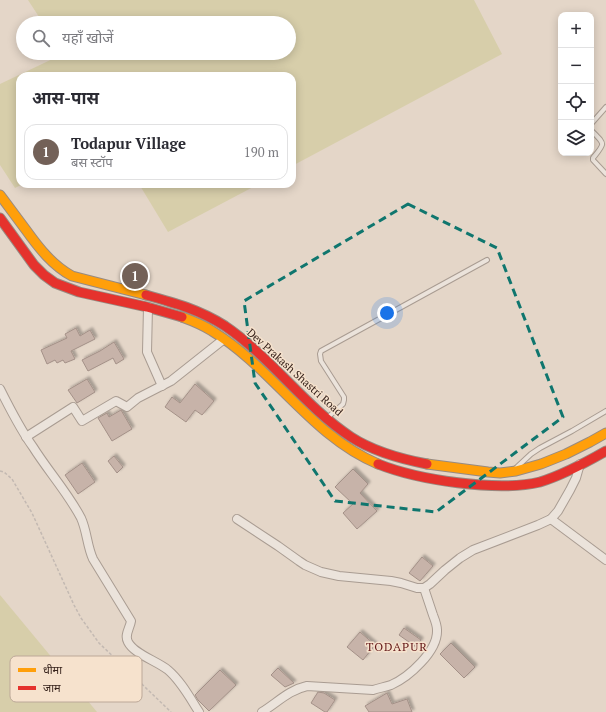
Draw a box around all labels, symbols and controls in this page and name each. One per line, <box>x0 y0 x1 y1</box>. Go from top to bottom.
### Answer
map controls <box>558 12 594 156</box>
button: + <box>558 12 594 48</box>
search box <box>16 16 296 60</box>
icon: search <box>30 27 52 49</box>
text: यहाँ खोजें <box>62 27 113 47</box>
button: − <box>558 48 594 84</box>
button: locate <box>558 84 594 120</box>
text: आस-पास <box>32 86 99 109</box>
button: layers <box>558 120 594 156</box>
text: Todapur Village <box>71 133 186 153</box>
text: 1 <box>42 143 50 161</box>
text: 190 m <box>244 143 279 161</box>
text: बस स्टॉप <box>71 153 113 171</box>
pin: 1 <box>122 261 148 291</box>
your location <box>377 303 397 323</box>
street label: Dev Prakash Shastri Road <box>244 325 346 419</box>
district label: TODAPUR <box>366 639 428 654</box>
legend <box>10 656 142 702</box>
text: धीमा <box>43 663 62 677</box>
text: जाम <box>43 681 61 695</box>

